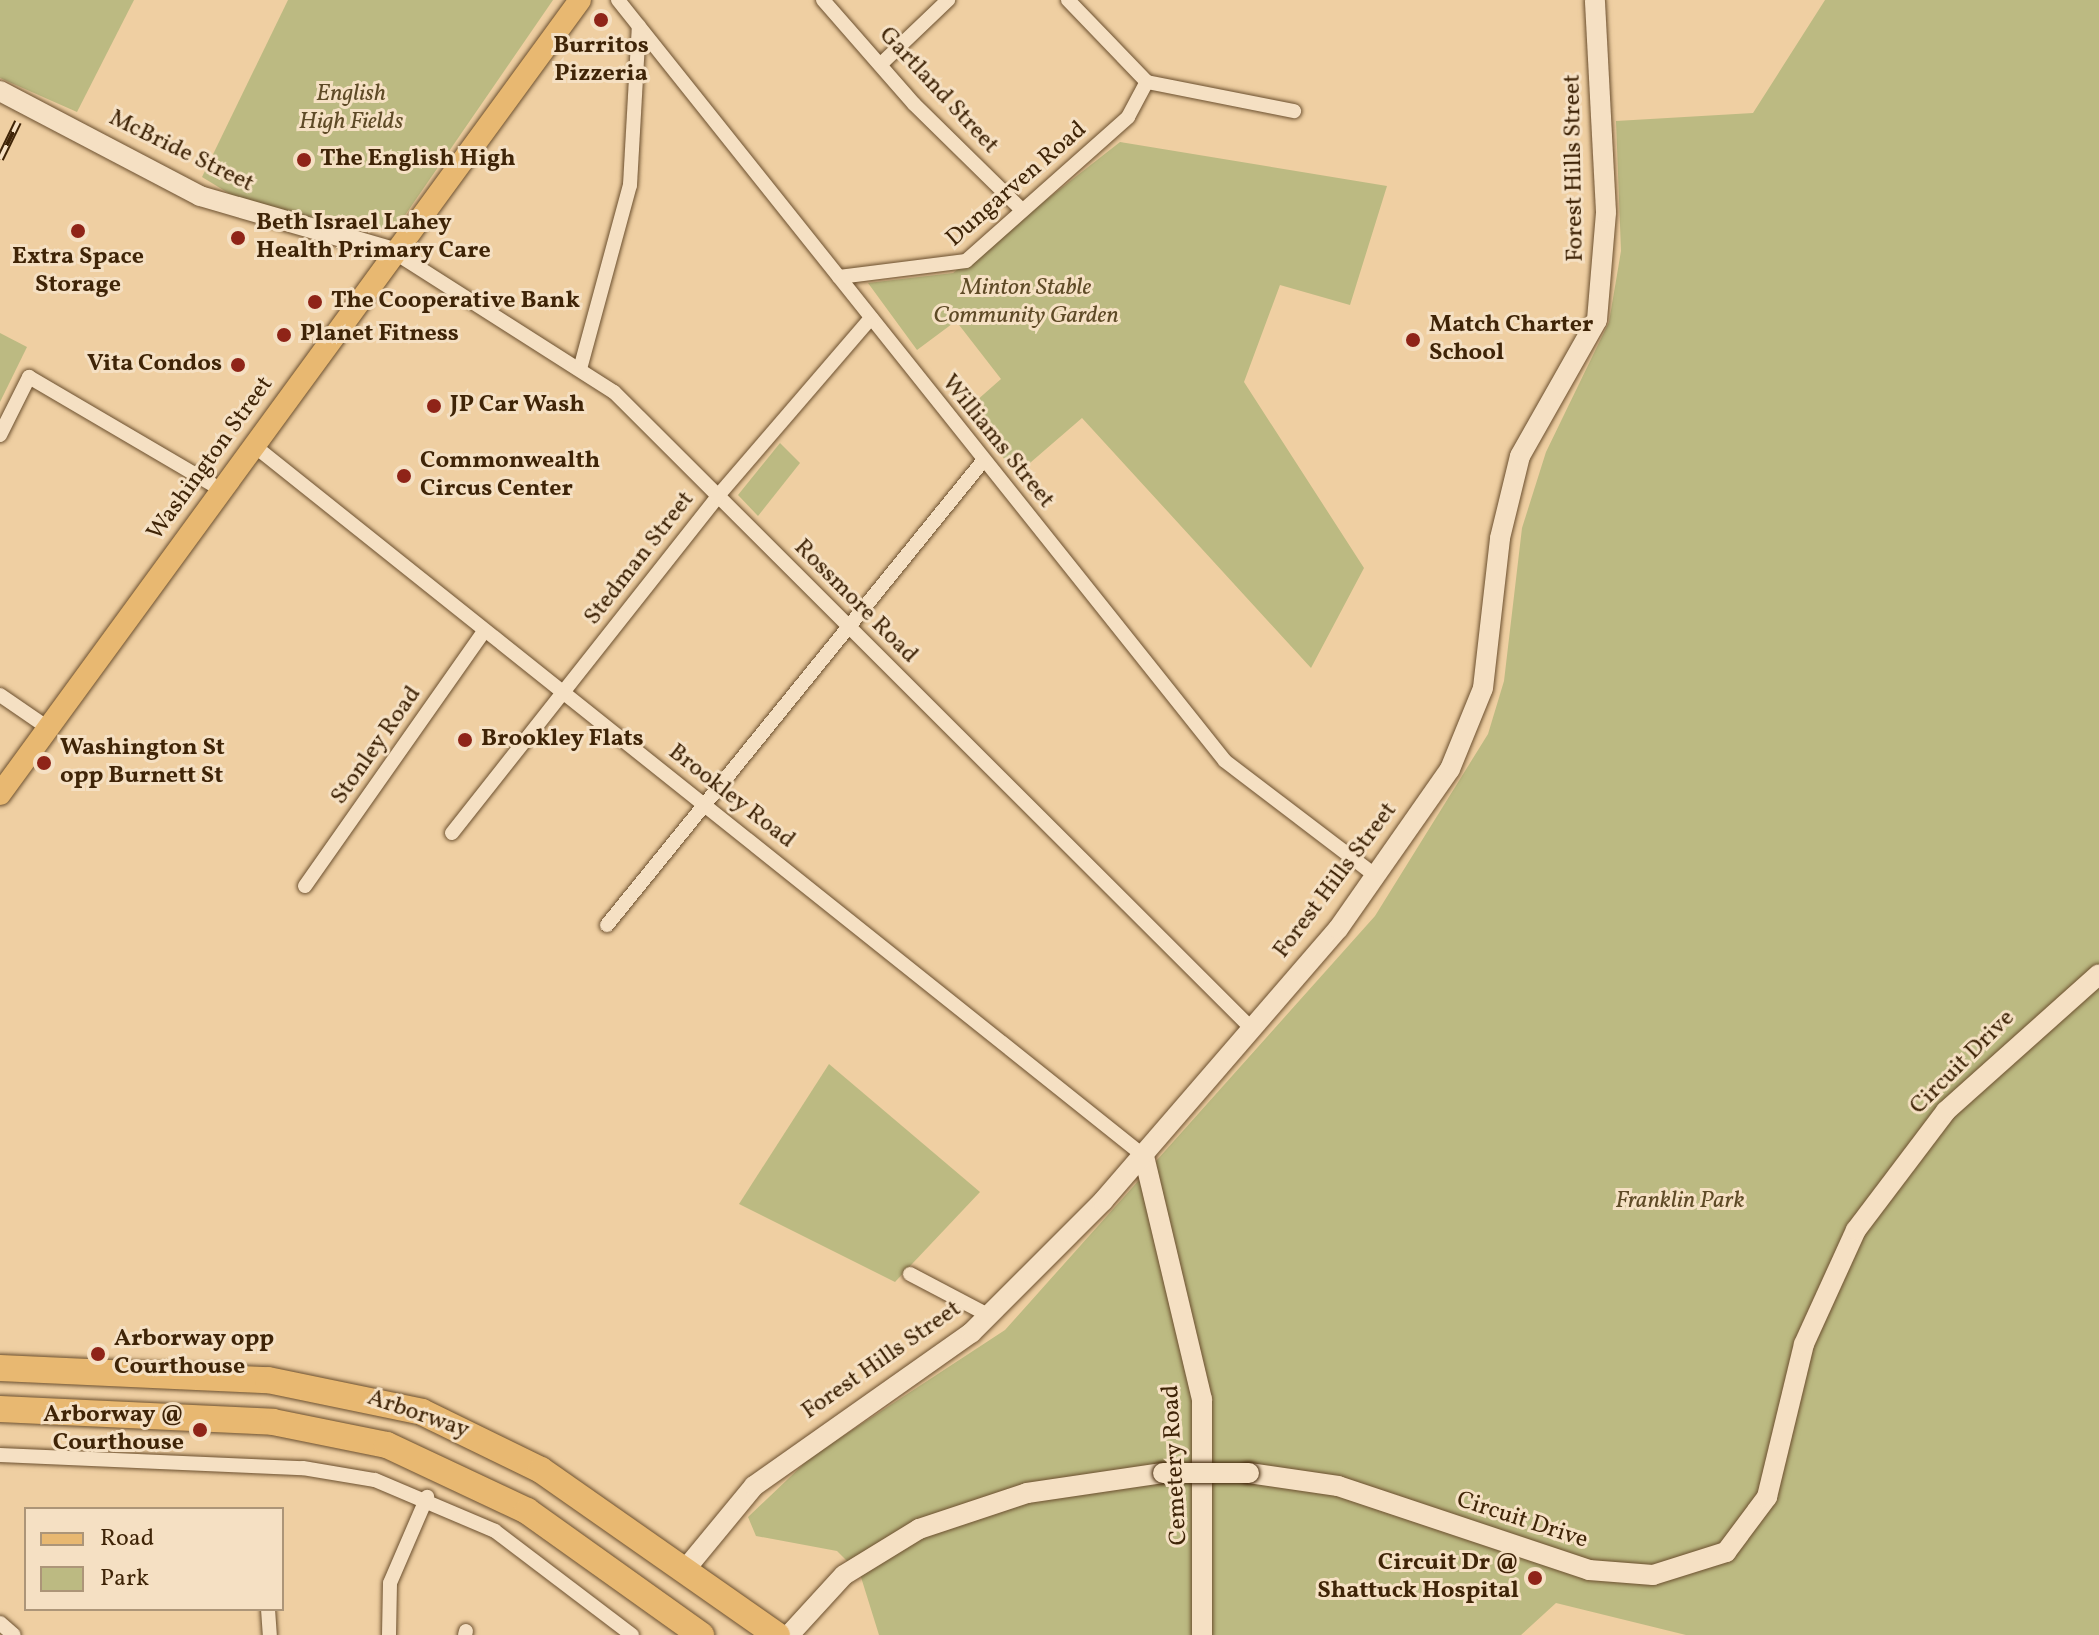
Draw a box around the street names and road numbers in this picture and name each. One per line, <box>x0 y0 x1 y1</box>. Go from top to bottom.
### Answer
street label: Gartland Street <box>872 22 1004 160</box>
street label: Forest Hills Street <box>1559 74 1591 262</box>
street label: McBride Street <box>104 105 258 199</box>
street label: Dungarven Road <box>941 116 1093 254</box>
street label: Williams Street <box>934 369 1060 515</box>
street label: Washington Street <box>142 371 280 547</box>
street label: Stedman Street <box>579 486 701 632</box>
street label: Rossmore Road <box>787 534 923 670</box>
street label: Stonley Road <box>325 681 429 811</box>
street label: Brookley Road <box>662 738 800 856</box>
street label: Forest Hills Street <box>1268 797 1404 965</box>
street label: Circuit Drive <box>1905 1005 2021 1121</box>
street label: Forest Hills Street <box>797 1295 967 1427</box>
street label: Arborway <box>363 1384 473 1446</box>
street label: Cemetery Road <box>1157 1384 1195 1546</box>
street label: Circuit Drive <box>1453 1486 1591 1556</box>

